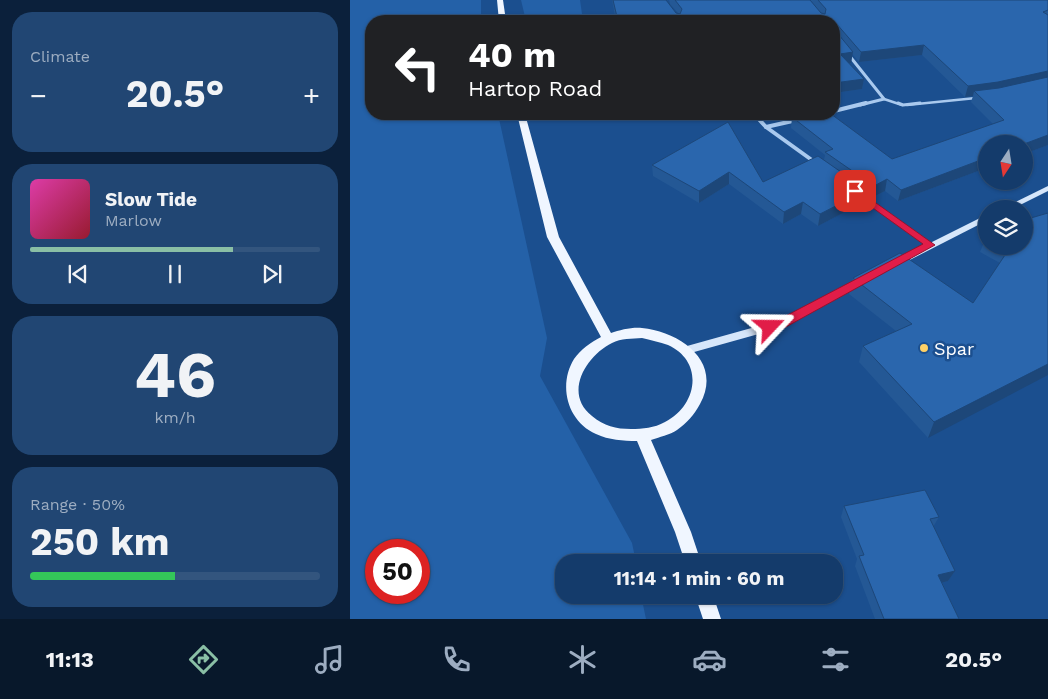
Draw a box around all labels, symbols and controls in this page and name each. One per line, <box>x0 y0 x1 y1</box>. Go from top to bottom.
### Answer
text: 40 m <box>468 34 556 76</box>
icon: left <box>385 35 450 100</box>
text: Climate <box>30 47 90 66</box>
text: 20.5° <box>126 72 224 116</box>
text: Hartop Road <box>468 76 602 101</box>
text: − <box>30 79 47 112</box>
text: + <box>303 79 320 112</box>
north arrow <box>978 135 1032 190</box>
map controls <box>978 135 1033 255</box>
pin <box>834 170 876 212</box>
icon: arrive <box>841 177 869 205</box>
text: Slow Tide <box>105 188 197 211</box>
button: layers <box>978 200 1033 255</box>
text: Marlow <box>105 211 162 230</box>
icon: previous <box>64 260 92 288</box>
icon: pause <box>161 260 189 288</box>
icon: next <box>258 260 286 288</box>
position arrow <box>743 300 795 352</box>
text: 46 <box>134 337 216 413</box>
place label: Spar <box>934 338 974 359</box>
marker: Spar <box>918 342 930 354</box>
text: km/h <box>154 408 196 427</box>
text: Range · 50% <box>30 495 125 514</box>
text: 250 km <box>30 520 170 564</box>
speed limit sign: 50 <box>365 539 430 604</box>
text: 11:14 · 1 min · 60 m <box>614 567 784 590</box>
icon: directions <box>186 642 221 677</box>
icon: music <box>312 642 347 677</box>
icon: phone <box>439 642 474 677</box>
icon: climate <box>565 642 600 677</box>
icon: car <box>692 642 727 677</box>
icon: filters <box>818 642 853 677</box>
text: 11:13 <box>46 647 94 672</box>
text: 20.5° <box>945 647 1002 672</box>

